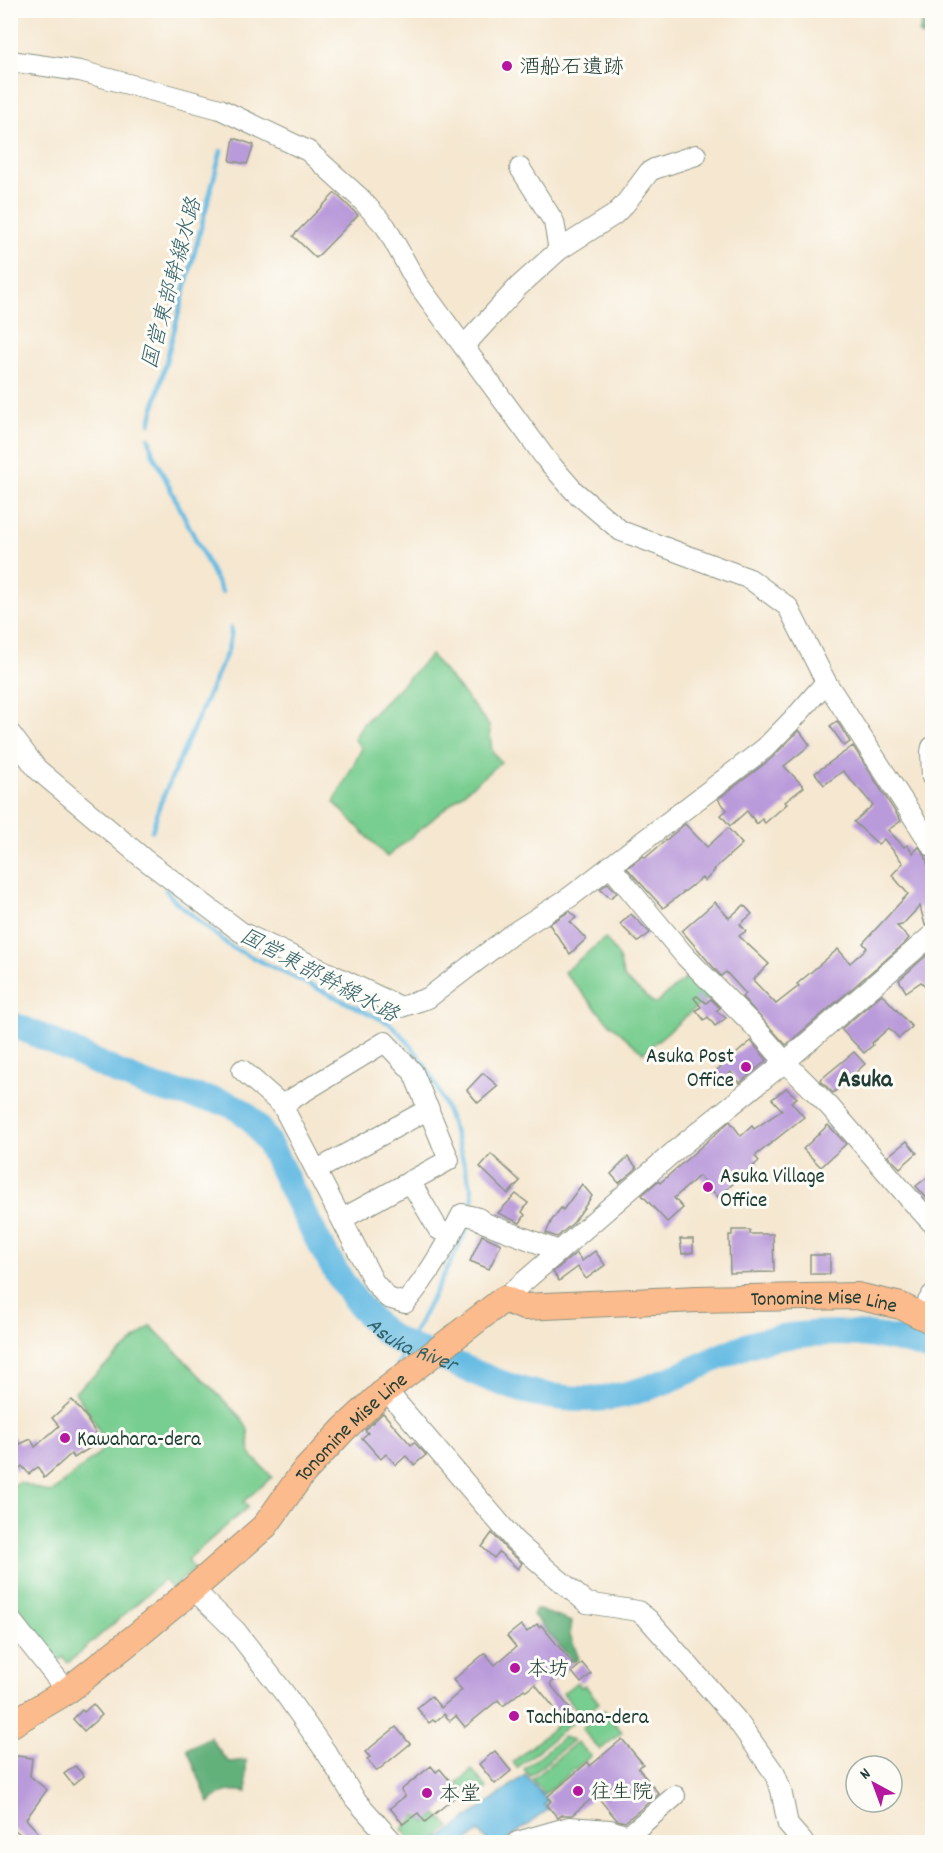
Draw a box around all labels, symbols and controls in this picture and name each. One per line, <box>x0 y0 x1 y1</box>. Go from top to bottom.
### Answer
place label: 酒船石遺跡 <box>519 54 624 84</box>
marker: 酒船石遺跡 <box>500 59 514 73</box>
water label: 国営東部幹線水路 <box>136 193 212 373</box>
water label: 国営東部幹線水路 <box>233 922 405 1033</box>
place label: Asuka Post Office <box>646 1043 734 1097</box>
marker: Asuka Post Office <box>739 1060 753 1074</box>
district label: Asuka <box>838 1064 893 1098</box>
place label: Asuka Village Office <box>720 1163 825 1217</box>
marker: Asuka Village Office <box>701 1180 715 1194</box>
street label: Tonomine Mise Line <box>750 1283 900 1323</box>
water label: Asuka River <box>358 1311 464 1383</box>
street label: Tonomine Mise Line <box>289 1367 415 1489</box>
place label: Kawahara-dera <box>77 1426 202 1456</box>
marker: Kawahara-dera <box>58 1431 72 1445</box>
place label: 本坊 <box>527 1656 569 1686</box>
marker: 本坊 <box>508 1661 522 1675</box>
place label: Tachibana-dera <box>526 1704 650 1734</box>
marker: Tachibana-dera <box>507 1709 521 1723</box>
north arrow <box>844 1754 904 1814</box>
text: N <box>855 1763 876 1786</box>
place label: 往生院 <box>590 1779 653 1809</box>
place label: 本堂 <box>439 1781 481 1811</box>
marker: 往生院 <box>571 1784 585 1798</box>
marker: 本堂 <box>420 1786 434 1800</box>

